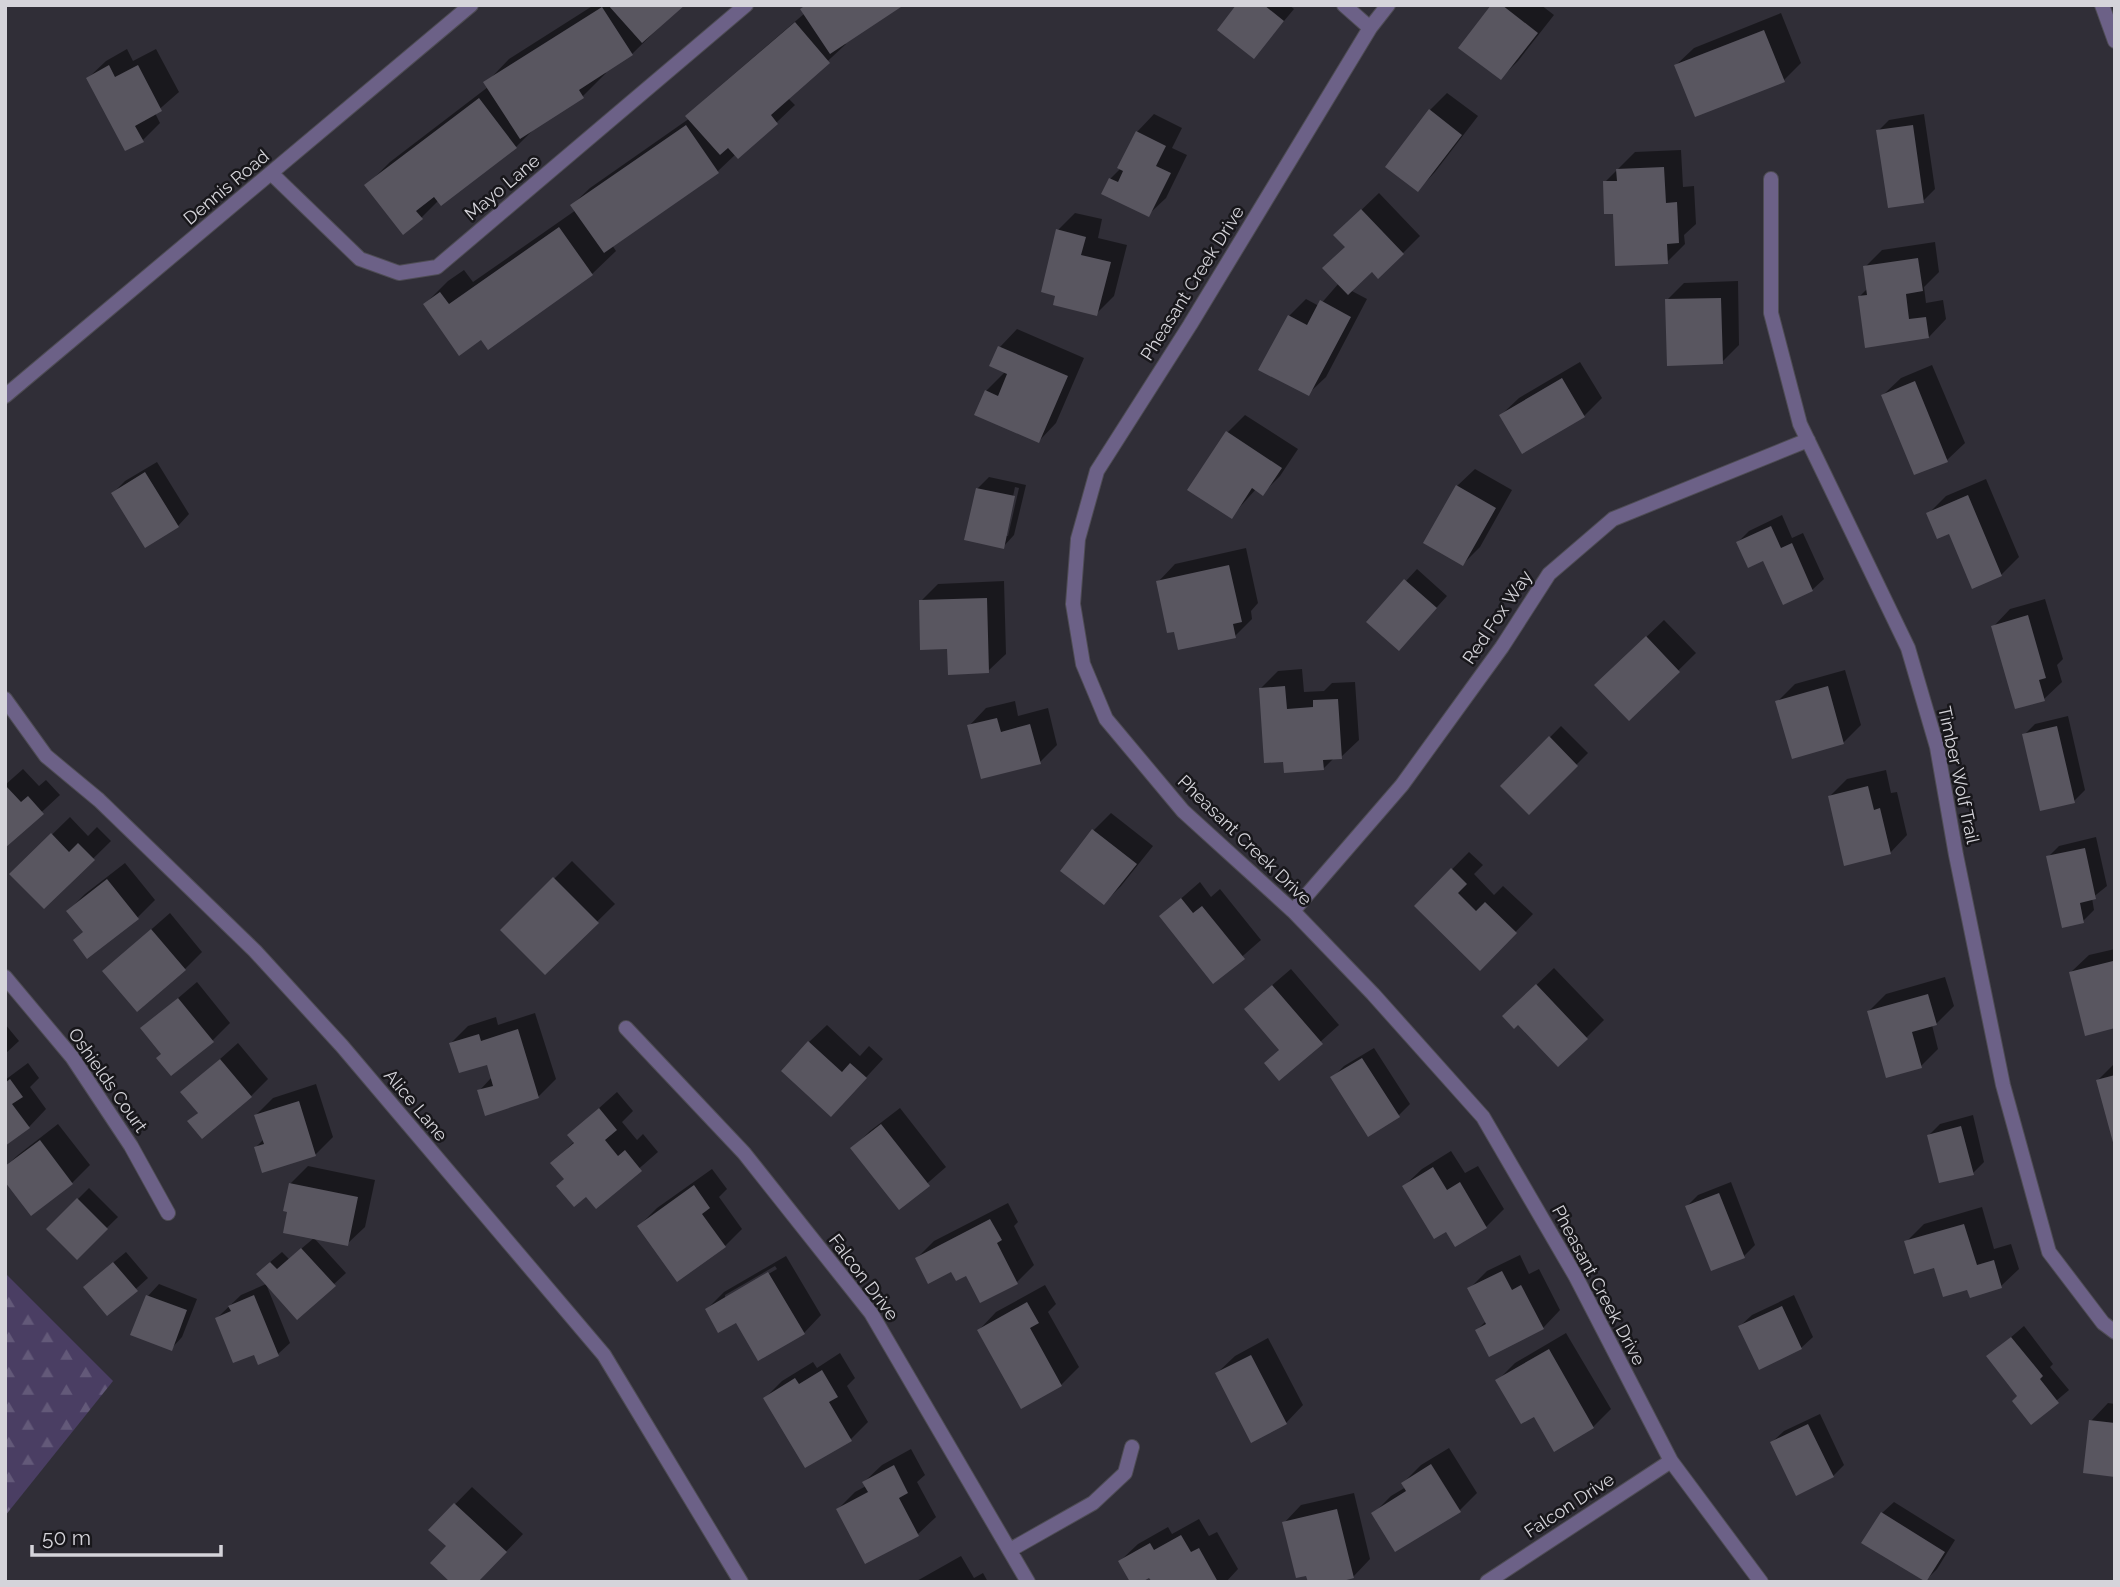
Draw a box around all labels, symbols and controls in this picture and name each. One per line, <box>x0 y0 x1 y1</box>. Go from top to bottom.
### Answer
street label: Dennis Road <box>179 145 273 229</box>
street label: Mayo Lane <box>460 149 544 224</box>
street label: Pheasant Creek Drive <box>1136 202 1248 364</box>
street label: Red Fox Way <box>1458 566 1536 668</box>
street label: Timber Wolf Trail <box>1934 704 1984 846</box>
street label: Pheasant Creek Drive <box>1174 771 1317 910</box>
street label: Oshields Court <box>64 1024 152 1136</box>
street label: Alice Lane <box>380 1065 452 1146</box>
street label: Pheasant Creek Drive <box>1548 1201 1650 1369</box>
street label: Falcon Drive <box>825 1230 904 1325</box>
street label: Falcon Drive <box>1520 1468 1618 1542</box>
scale bar <box>32 1514 220 1558</box>
text: 50 m <box>42 1525 91 1550</box>

